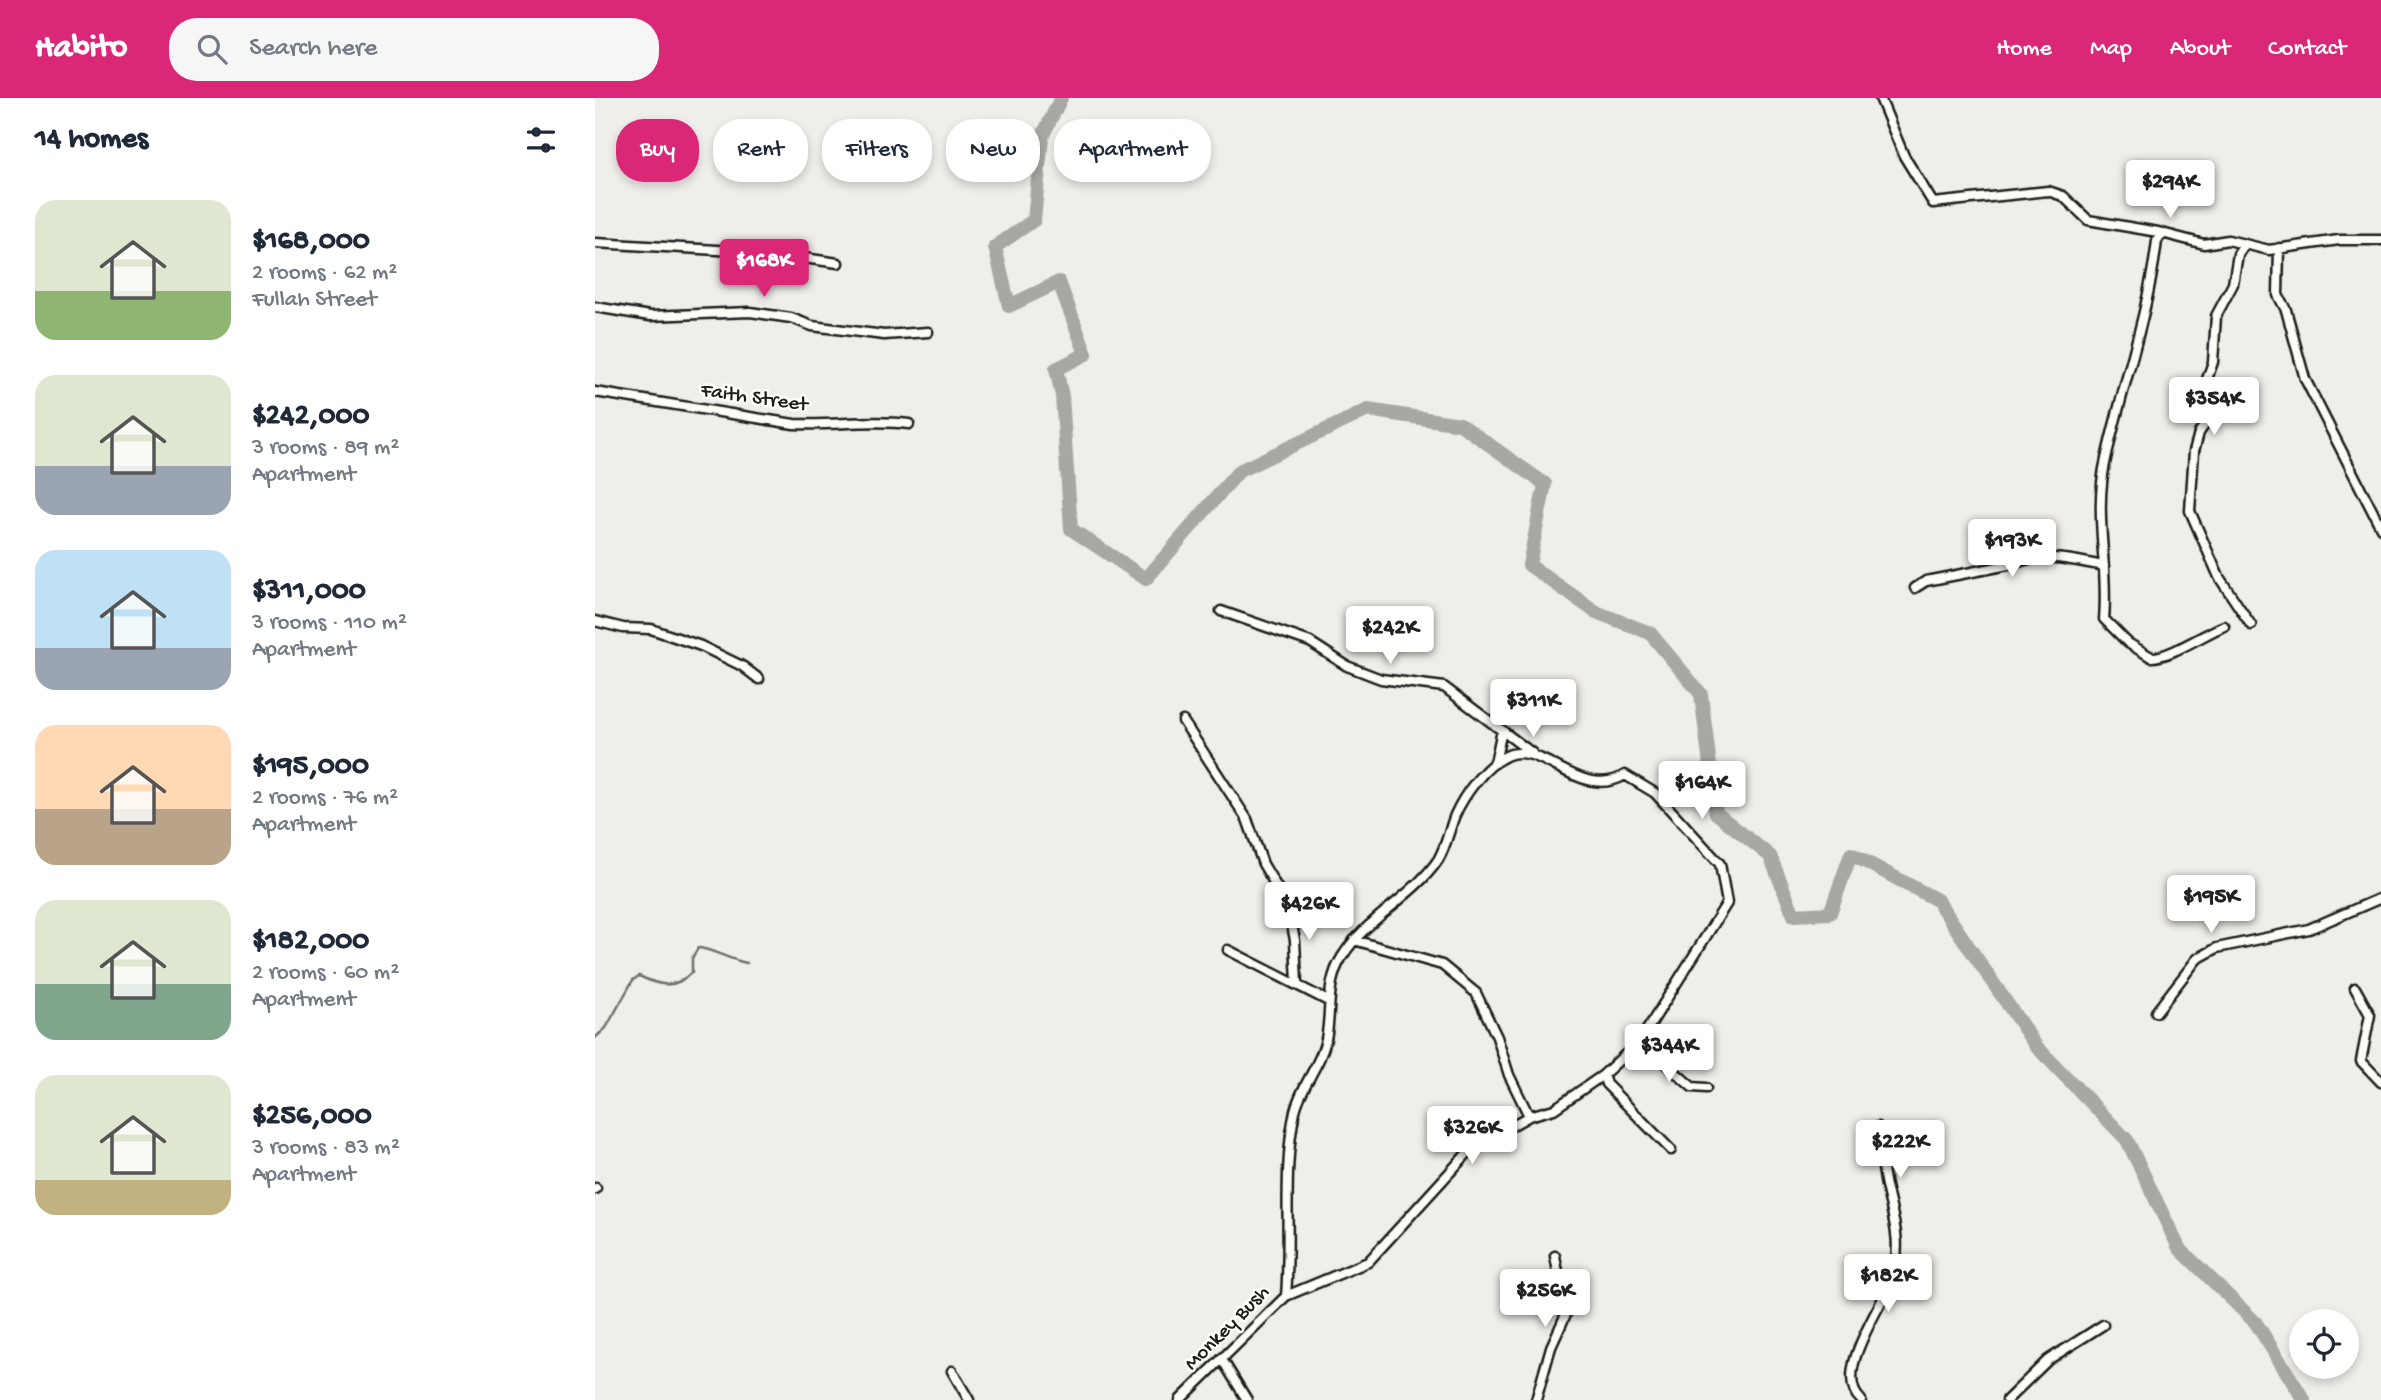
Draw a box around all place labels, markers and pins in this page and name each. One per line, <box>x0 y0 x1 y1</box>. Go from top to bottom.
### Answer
pin: $294K <box>2121 160 2219 220</box>
pin: $168K <box>715 240 813 299</box>
pin: $354K <box>2165 378 2263 437</box>
pin: $193K <box>1963 519 2061 579</box>
pin: $242K <box>1341 606 1439 666</box>
pin: $311K <box>1484 680 1582 739</box>
pin: $164K <box>1653 762 1751 821</box>
pin: $195K <box>2162 876 2260 935</box>
pin: $426K <box>1260 882 1358 942</box>
pin: $344K <box>1620 1024 1718 1084</box>
pin: $326K <box>1423 1107 1521 1166</box>
pin: $222K <box>1851 1121 1949 1180</box>
pin: $182K <box>1839 1254 1937 1314</box>
pin: $256K <box>1496 1270 1594 1329</box>

